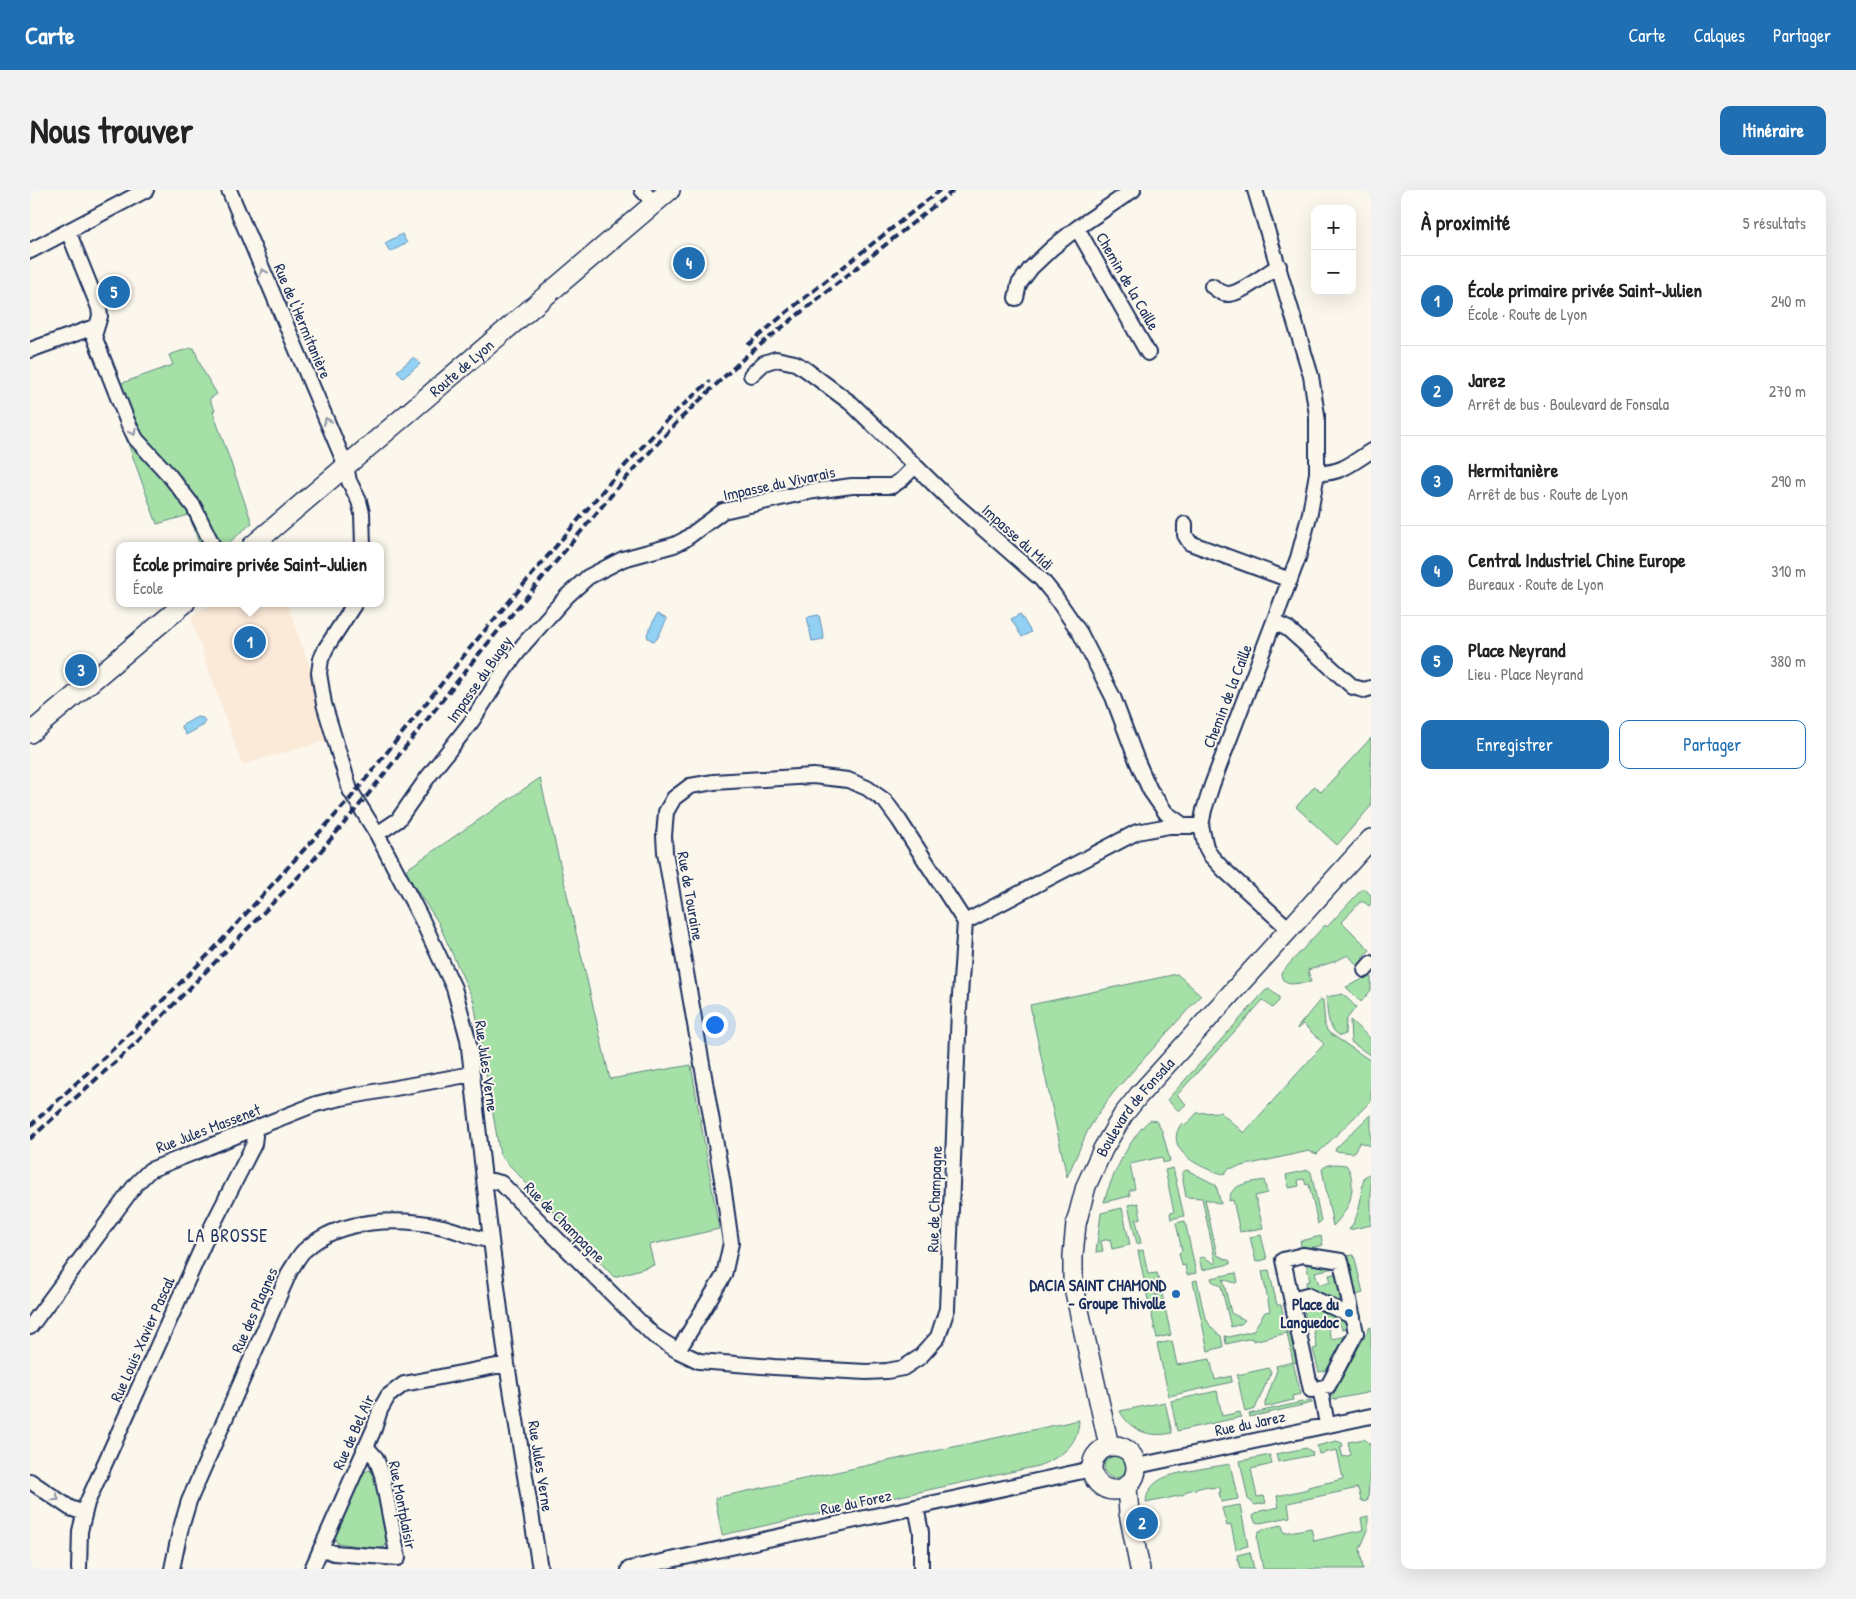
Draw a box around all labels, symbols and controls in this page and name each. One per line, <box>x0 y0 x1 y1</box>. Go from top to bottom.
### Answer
text: Carte <box>25 19 75 51</box>
text: Carte <box>1628 23 1666 48</box>
text: Calques <box>1694 23 1745 48</box>
text: Partager <box>1773 23 1831 48</box>
button: Itinéraire <box>1720 106 1826 155</box>
text: Nous trouver <box>30 107 193 154</box>
map controls <box>1311 205 1356 295</box>
button: + <box>1311 205 1356 250</box>
text: À proximité <box>1421 208 1510 237</box>
text: 5 résultats <box>1743 212 1806 234</box>
street label: Chemin de la Caille <box>1091 228 1165 335</box>
pin: 4 <box>673 244 705 282</box>
button: − <box>1311 250 1356 295</box>
street label: Rue de l'Hermitanière <box>269 260 337 382</box>
one-way arrow <box>259 268 270 277</box>
pin: 5 <box>98 273 130 311</box>
text: École primaire privée Saint-Julien <box>1468 277 1702 303</box>
text: 1 <box>1434 290 1440 312</box>
text: 240 m <box>1771 290 1806 312</box>
text: École · Route de Lyon <box>1468 303 1587 325</box>
street label: Route de Lyon <box>424 334 498 401</box>
text: Jarez <box>1468 367 1506 393</box>
text: 2 <box>1433 380 1441 402</box>
text: 270 m <box>1769 380 1806 402</box>
text: Arrêt de bus · Boulevard de Fonsala <box>1468 393 1669 415</box>
one-way arrow <box>322 417 333 426</box>
one-way arrow <box>126 427 136 436</box>
text: Hermitanière <box>1468 457 1558 483</box>
street label: Impasse du Vivarais <box>721 460 837 506</box>
text: 3 <box>1433 470 1441 492</box>
text: 290 m <box>1771 470 1806 492</box>
text: Arrêt de bus · Route de Lyon <box>1468 483 1628 505</box>
street label: Impasse du Midi <box>977 499 1059 575</box>
popup <box>116 542 384 607</box>
text: Central Industriel Chine Europe <box>1468 547 1686 573</box>
text: École primaire privée Saint-Julien <box>133 551 367 577</box>
text: 4 <box>1434 560 1440 582</box>
text: 310 m <box>1771 560 1806 582</box>
text: Bureaux · Route de Lyon <box>1468 573 1604 595</box>
text: École <box>133 577 163 599</box>
pin: 1 <box>234 623 266 661</box>
street label: Impasse du Bugey <box>441 631 517 727</box>
text: Place Neyrand <box>1468 637 1565 663</box>
street label: Chemin de la Caille <box>1197 640 1257 751</box>
text: 5 <box>1434 650 1440 672</box>
text: 380 m <box>1770 650 1806 672</box>
pin: 3 <box>65 651 97 689</box>
text: Lieu · Place Neyrand <box>1468 663 1583 685</box>
button: Enregistrer <box>1421 720 1609 769</box>
button: Partager <box>1619 720 1806 769</box>
street label: Rue de Touraine <box>672 850 710 943</box>
your location <box>702 1012 728 1038</box>
street label: Rue Jules Verne <box>470 1019 504 1114</box>
street label: Boulevard de Fonsala <box>1090 1052 1179 1160</box>
street label: Rue Jules Massenet <box>153 1098 264 1158</box>
street label: Rue de Champagne <box>921 1145 947 1253</box>
street label: Rue de Champagne <box>520 1177 611 1268</box>
district label: LA BROSSE <box>188 1223 268 1248</box>
street label: Rue des Plagnes <box>225 1264 283 1356</box>
street label: Rue Louis Xavier Pascal <box>105 1272 180 1405</box>
place label: DACIA SAINT CHAMOND - Groupe Thivolle <box>1029 1274 1167 1315</box>
marker: DACIA SAINT CHAMOND - Groupe Thivolle <box>1170 1288 1182 1300</box>
place label: Place du Languedoc <box>1281 1293 1340 1334</box>
marker: Place du Languedoc <box>1343 1307 1355 1319</box>
street label: Rue de Bel Air <box>327 1391 379 1473</box>
street label: Rue du Jarez <box>1213 1405 1287 1441</box>
street label: Rue Jules Verne <box>523 1419 559 1514</box>
street label: Rue Montplaisir <box>384 1459 422 1551</box>
street label: Rue du Forez <box>819 1484 894 1520</box>
one-way arrow <box>51 1492 60 1502</box>
pin: 2 <box>1126 1504 1158 1542</box>

